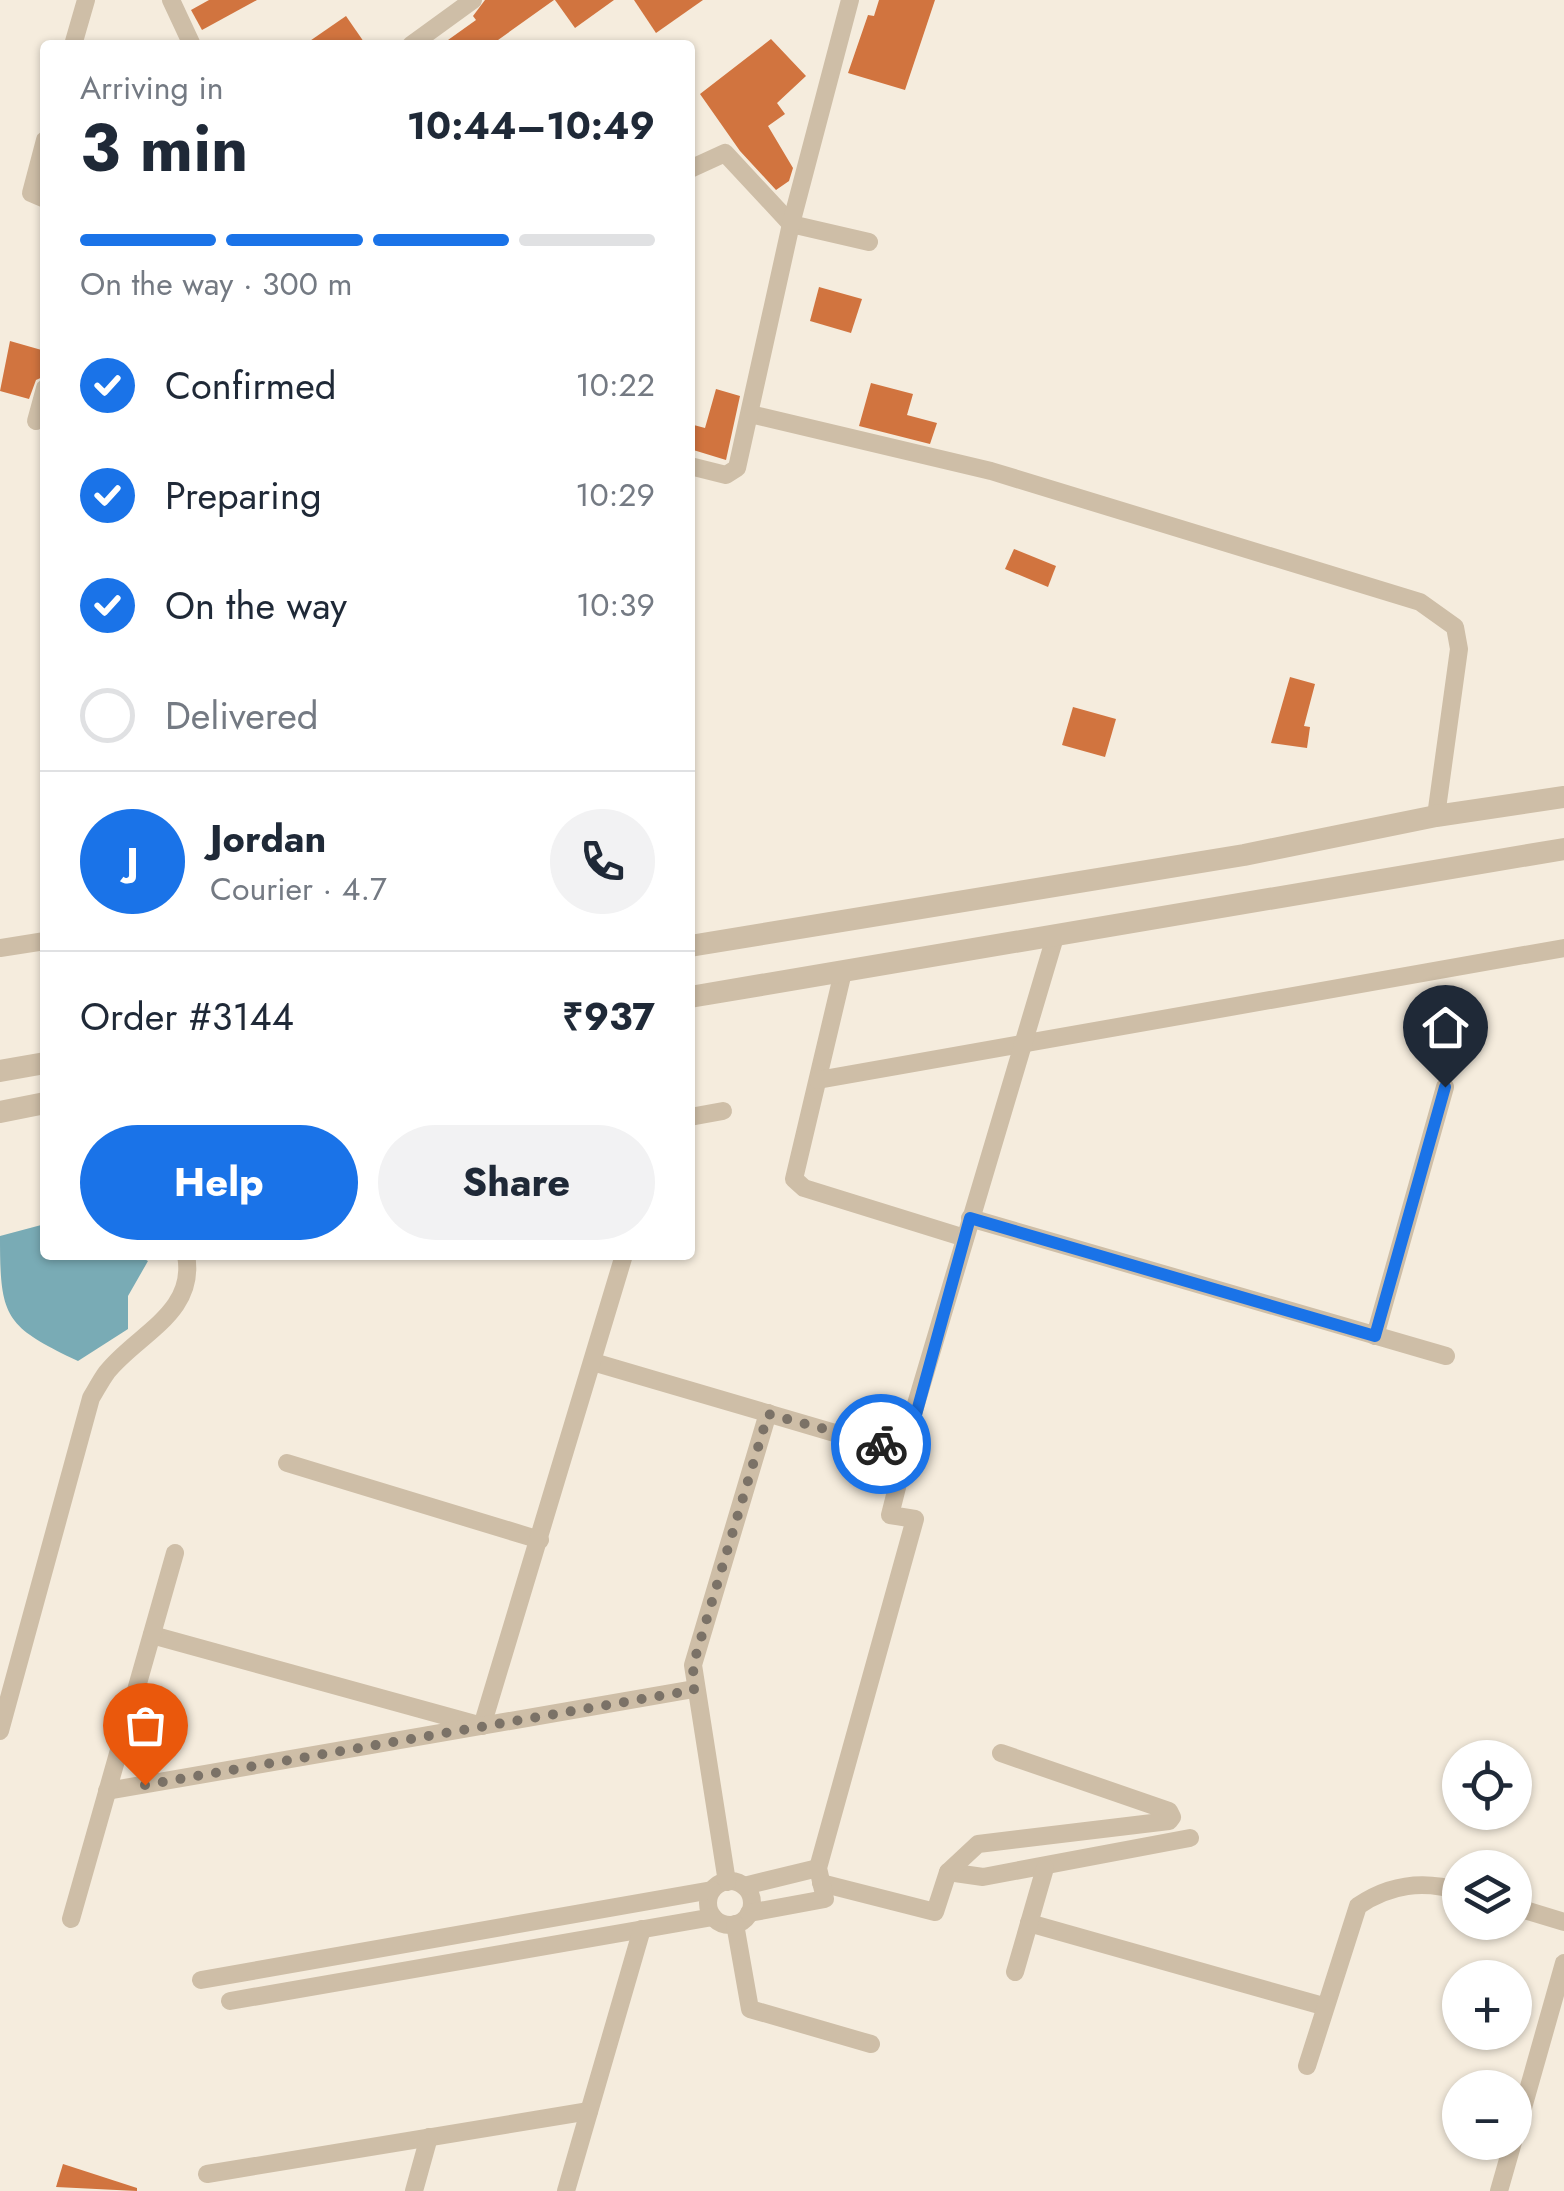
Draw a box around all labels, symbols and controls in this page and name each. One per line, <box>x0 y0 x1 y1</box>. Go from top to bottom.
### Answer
text: Arriving in <box>80 65 224 111</box>
text: 10:44–10:49 <box>407 98 655 153</box>
text: 3 min <box>80 101 248 195</box>
text: On the way · 300 m <box>80 261 353 307</box>
icon: check <box>80 358 135 413</box>
text: Confirmed <box>165 358 336 413</box>
text: 10:22 <box>575 362 655 408</box>
icon: check <box>80 468 135 523</box>
text: Preparing <box>165 468 322 523</box>
text: 10:29 <box>575 472 655 518</box>
icon: check <box>80 578 135 633</box>
text: On the way <box>165 578 347 633</box>
text: 10:39 <box>576 582 655 628</box>
text: Delivered <box>165 688 318 743</box>
button: phone <box>550 809 655 914</box>
text: Jordan <box>210 811 326 866</box>
text: J <box>126 834 139 889</box>
text: Courier · 4.7 <box>210 866 387 912</box>
pin <box>1403 985 1488 1088</box>
text: Order #3144 <box>80 989 294 1044</box>
text: ₹937 <box>562 989 655 1044</box>
icon: home <box>1418 1000 1473 1055</box>
button: Help <box>80 1125 358 1240</box>
button: Share <box>378 1125 655 1240</box>
courier <box>831 1394 931 1494</box>
icon: bike <box>854 1417 909 1472</box>
pin <box>103 1683 188 1786</box>
icon: bag <box>118 1698 173 1753</box>
map controls <box>1442 1740 1532 2160</box>
button: locate <box>1442 1740 1532 1830</box>
button: layers <box>1442 1850 1532 1940</box>
button: + <box>1442 1960 1532 2050</box>
button: − <box>1442 2070 1532 2160</box>

